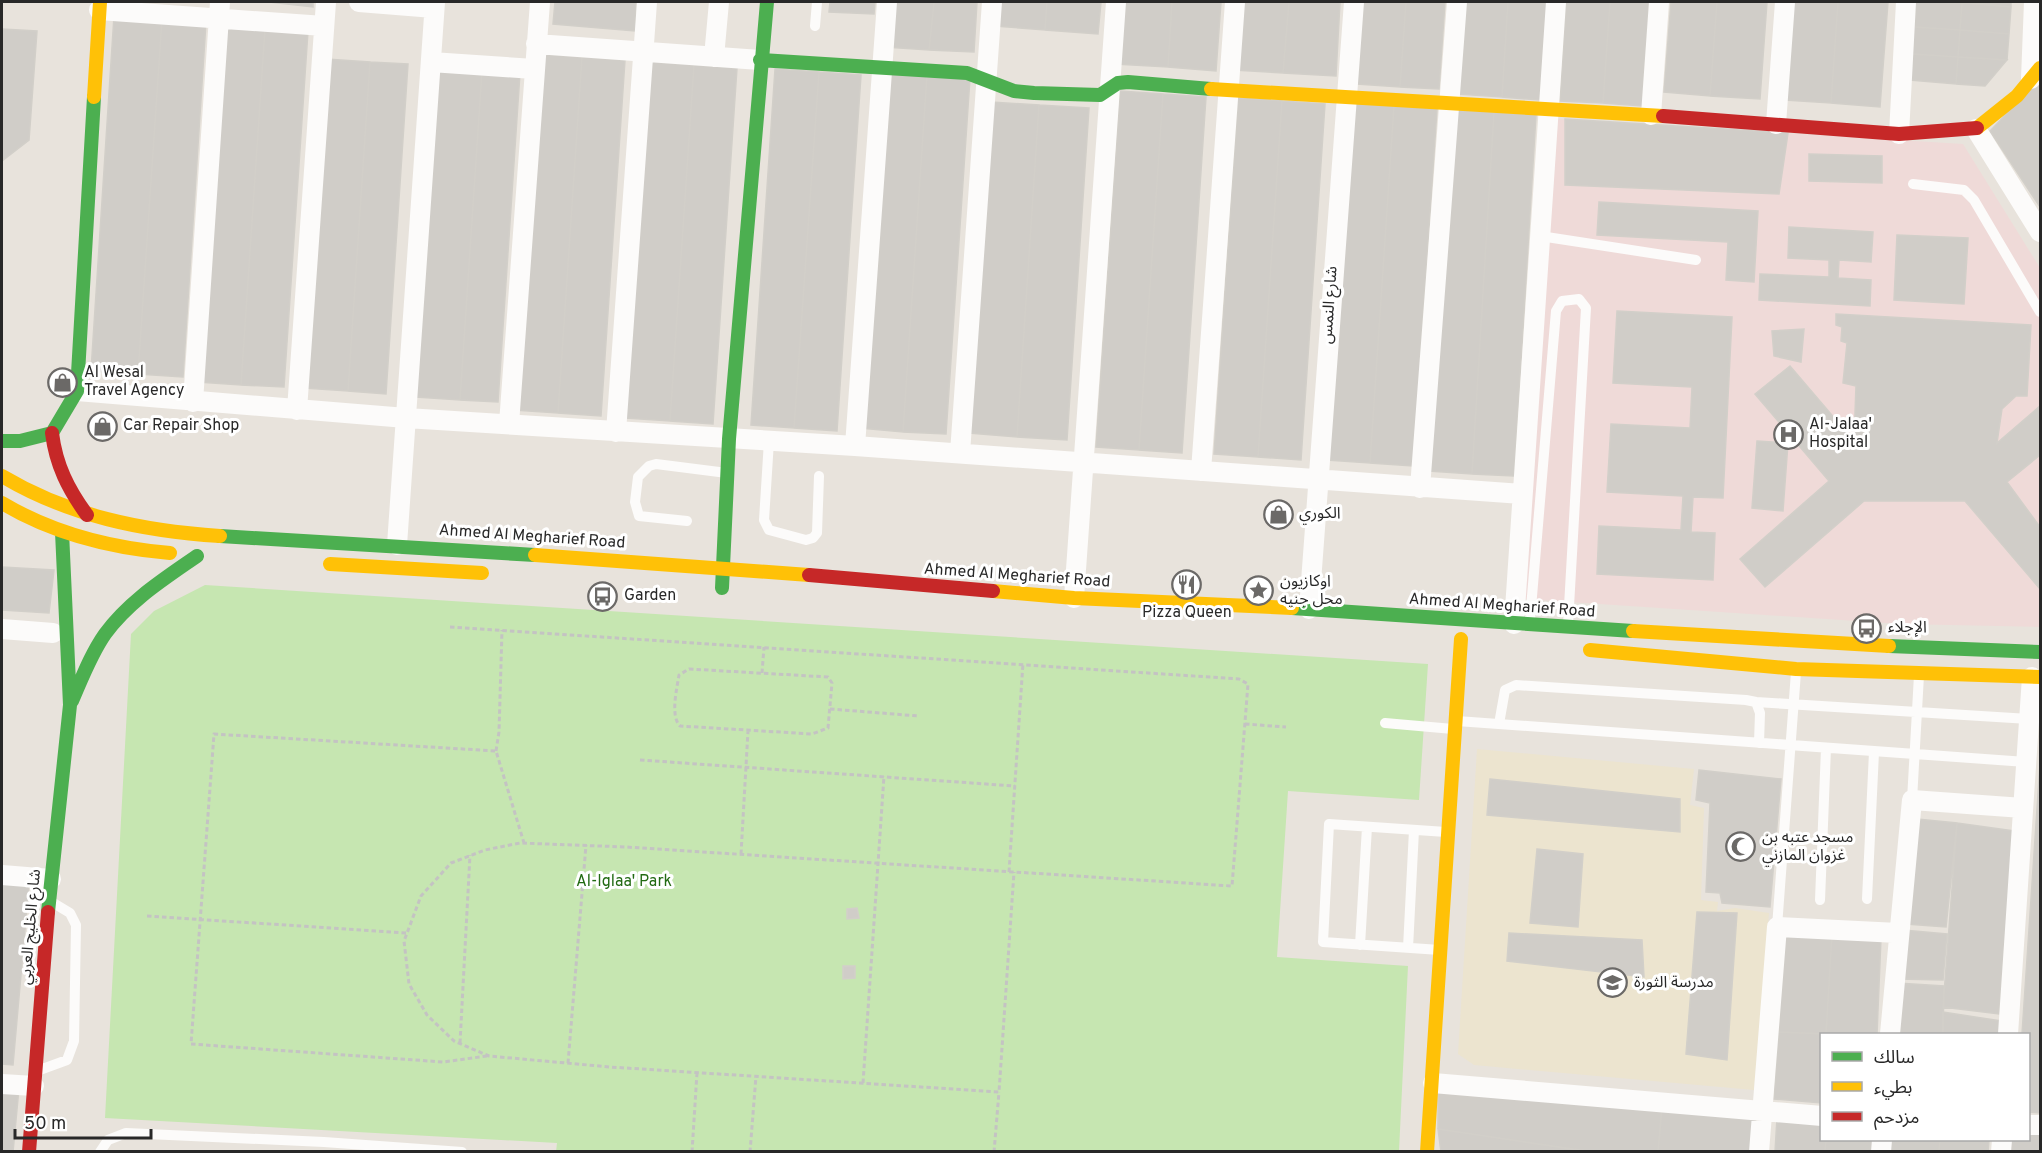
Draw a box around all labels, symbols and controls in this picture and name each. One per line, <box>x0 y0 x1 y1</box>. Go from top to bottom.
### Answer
street label: شارع النمس <box>1317 265 1344 345</box>
place label: Al Wesal Travel Agency <box>84 363 185 401</box>
shop icon: Al Wesal Travel Agency <box>47 366 79 398</box>
shop icon: Car Repair Shop <box>86 410 118 442</box>
place label: Al-Jalaa' Hospital <box>1809 415 1872 453</box>
place label: Car Repair Shop <box>123 416 239 436</box>
hospital icon: Al-Jalaa' Hospital <box>1772 418 1804 450</box>
shop icon: الكوري <box>1262 498 1294 530</box>
place label: الكوري <box>1299 504 1341 525</box>
street label: Ahmed Al Megharief Road <box>438 521 626 553</box>
street label: Ahmed Al Megharief Road <box>923 560 1111 592</box>
restaurant icon: Pizza Queen <box>1171 569 1203 601</box>
place label: اوكازيون محل جنيه <box>1280 572 1343 610</box>
place icon: اوكازيون محل جنيه <box>1243 575 1275 607</box>
bus stop icon: Garden <box>587 580 619 612</box>
place label: Garden <box>624 586 676 606</box>
street label: Ahmed Al Megharief Road <box>1408 590 1596 622</box>
place label: Pizza Queen <box>1142 603 1232 623</box>
bus stop icon: الإجلاء <box>1851 612 1883 644</box>
place label: الإجلاء <box>1888 618 1927 638</box>
place label: مسجد عتبه بن غزوان المازني <box>1762 828 1854 867</box>
mosque icon: مسجد عتبه بن غزوان المازني <box>1725 831 1757 863</box>
street label: شارع الخليج العربي <box>16 868 47 986</box>
park label: Al-Iglaa' Park <box>576 872 672 892</box>
school or university icon: مدرسة الثورة <box>1597 967 1629 999</box>
place label: مدرسة الثورة <box>1634 973 1714 993</box>
legend <box>1820 1033 2030 1141</box>
text: سالك <box>1874 1047 1915 1070</box>
text: بطيء <box>1874 1077 1912 1100</box>
scale bar <box>15 1102 152 1140</box>
text: مزدحم <box>1874 1107 1919 1130</box>
text: 50 m <box>24 1113 66 1136</box>

